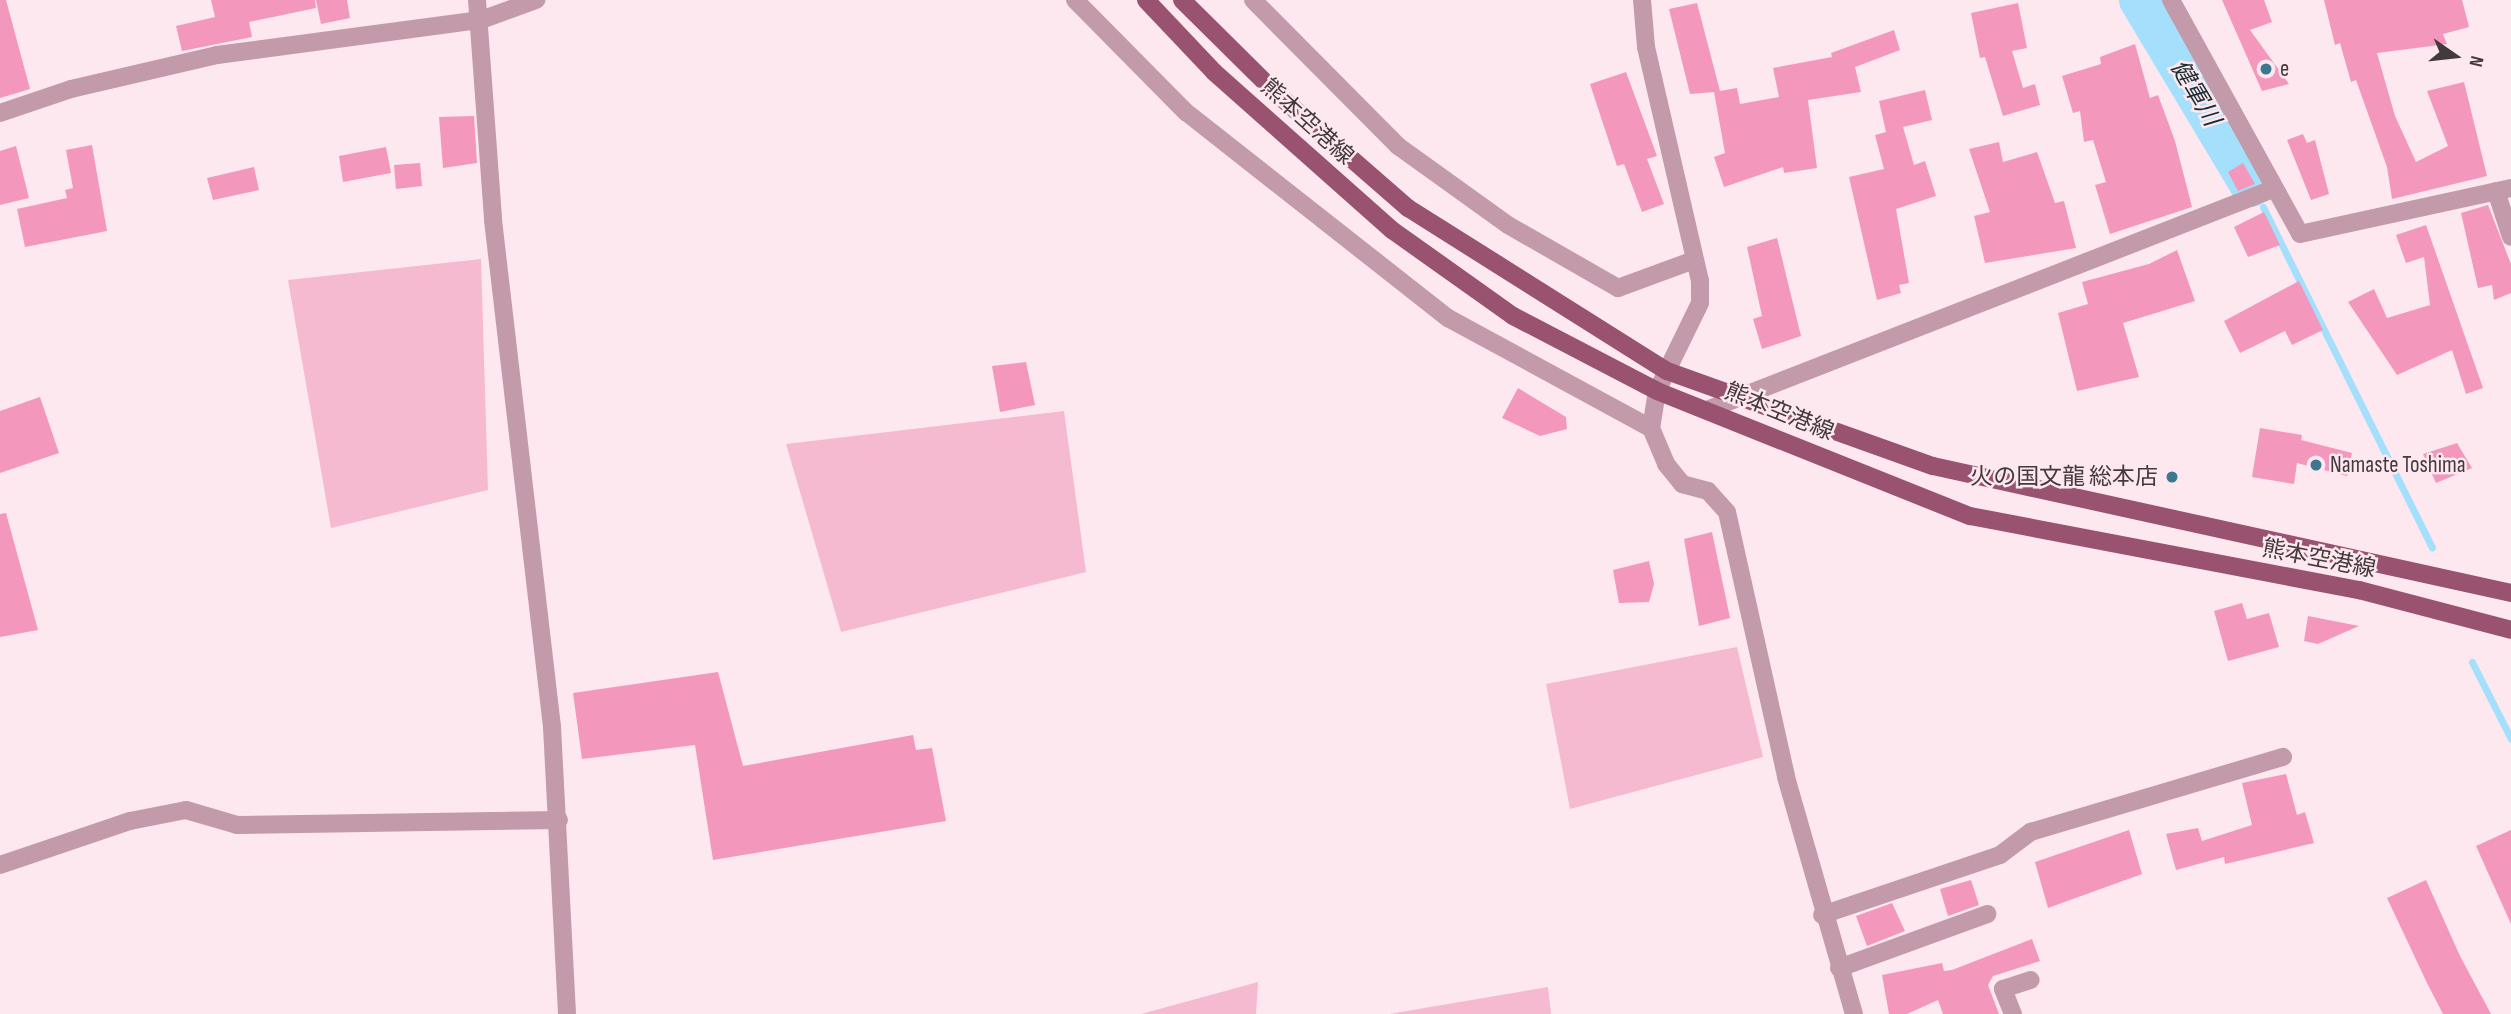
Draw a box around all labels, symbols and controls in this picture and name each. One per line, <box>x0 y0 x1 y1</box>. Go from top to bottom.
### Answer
north arrow <box>2420 21 2490 91</box>
text: N <box>2463 53 2488 69</box>
water label: 健軍川 <box>2164 55 2226 131</box>
place label: e <box>2280 55 2289 83</box>
marker: e <box>2258 61 2274 77</box>
street label: 熊本空港線 <box>1255 73 1359 171</box>
street label: 熊本空港線 <box>1721 378 1837 446</box>
place label: Namaste Toshima <box>2330 451 2466 479</box>
marker: Namaste Toshima <box>2308 457 2324 473</box>
place label: 火の国文龍 総本店 <box>1970 463 2158 491</box>
marker: 火の国文龍 総本店 <box>2164 469 2180 485</box>
street label: 熊本空港線 <box>2260 534 2378 584</box>

